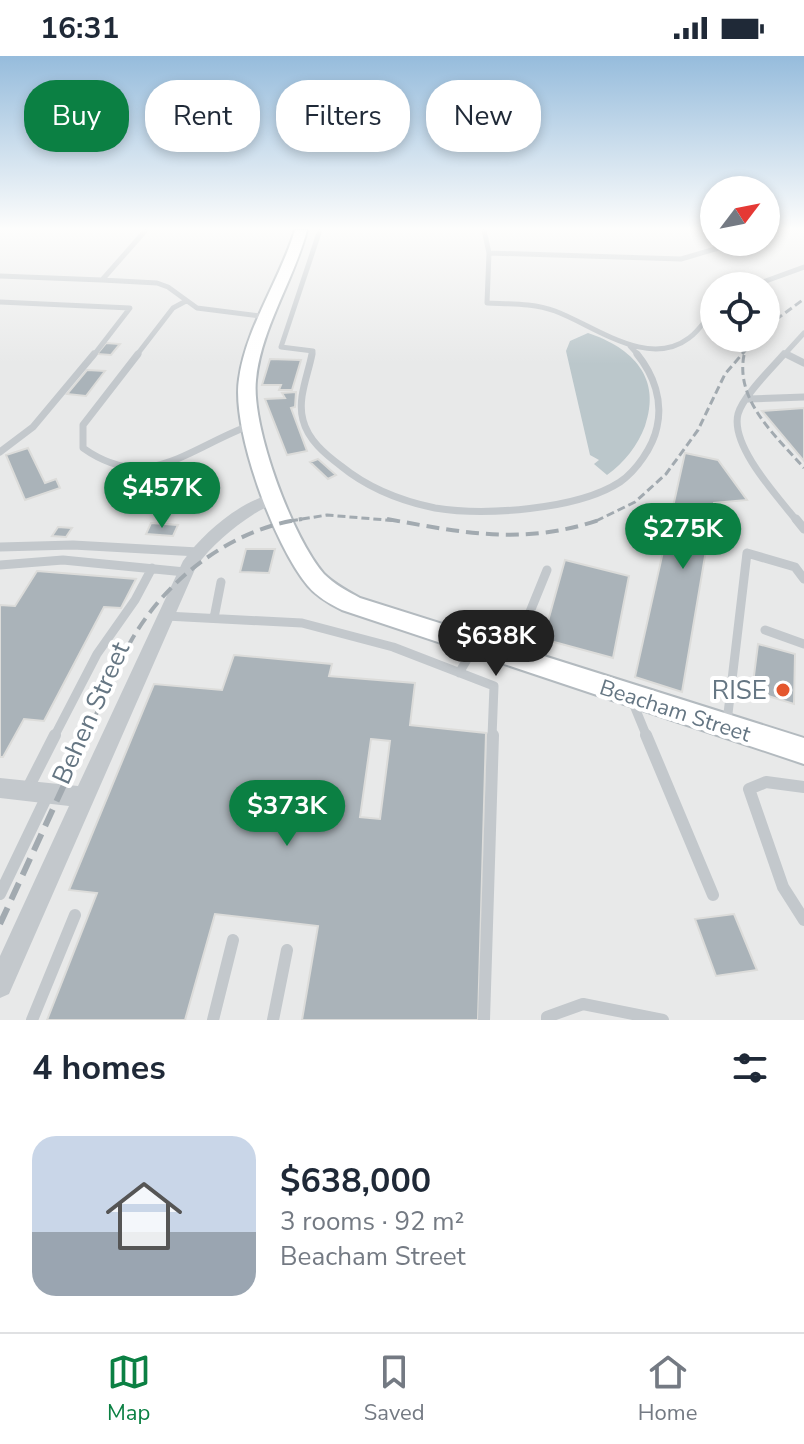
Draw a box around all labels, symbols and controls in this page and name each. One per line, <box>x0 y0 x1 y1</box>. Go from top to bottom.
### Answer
text: 16:31 <box>40 8 119 49</box>
chip: Buy <box>24 80 129 152</box>
chip: Rent <box>145 80 260 152</box>
chip: Filters <box>276 80 410 152</box>
chip: New <box>426 80 541 152</box>
north arrow <box>700 176 780 256</box>
map controls <box>700 176 780 352</box>
button: locate <box>700 272 780 352</box>
pin: $457K <box>106 462 218 530</box>
text: $457K <box>122 470 202 505</box>
pin: $275K <box>627 503 739 571</box>
text: $275K <box>643 511 723 546</box>
pin: $638K <box>440 610 552 678</box>
text: $638K <box>456 618 536 653</box>
street label: Behen Street <box>44 635 138 790</box>
street label: Beacham Street <box>596 672 755 750</box>
place label: RISE <box>712 673 767 708</box>
marker: RISE <box>774 681 792 699</box>
pin: $373K <box>231 780 343 848</box>
text: $373K <box>247 788 327 823</box>
text: 4 homes <box>32 1045 166 1091</box>
icon: filters <box>728 1046 772 1090</box>
text: $638,000 <box>280 1158 431 1204</box>
icon: home <box>96 1168 192 1264</box>
text: 3 rooms · 92 m² <box>280 1204 464 1239</box>
text: Beacham Street <box>280 1239 466 1274</box>
tab: Map <box>107 1350 151 1428</box>
tab: Saved <box>364 1350 425 1428</box>
tab: Home <box>638 1350 697 1428</box>

